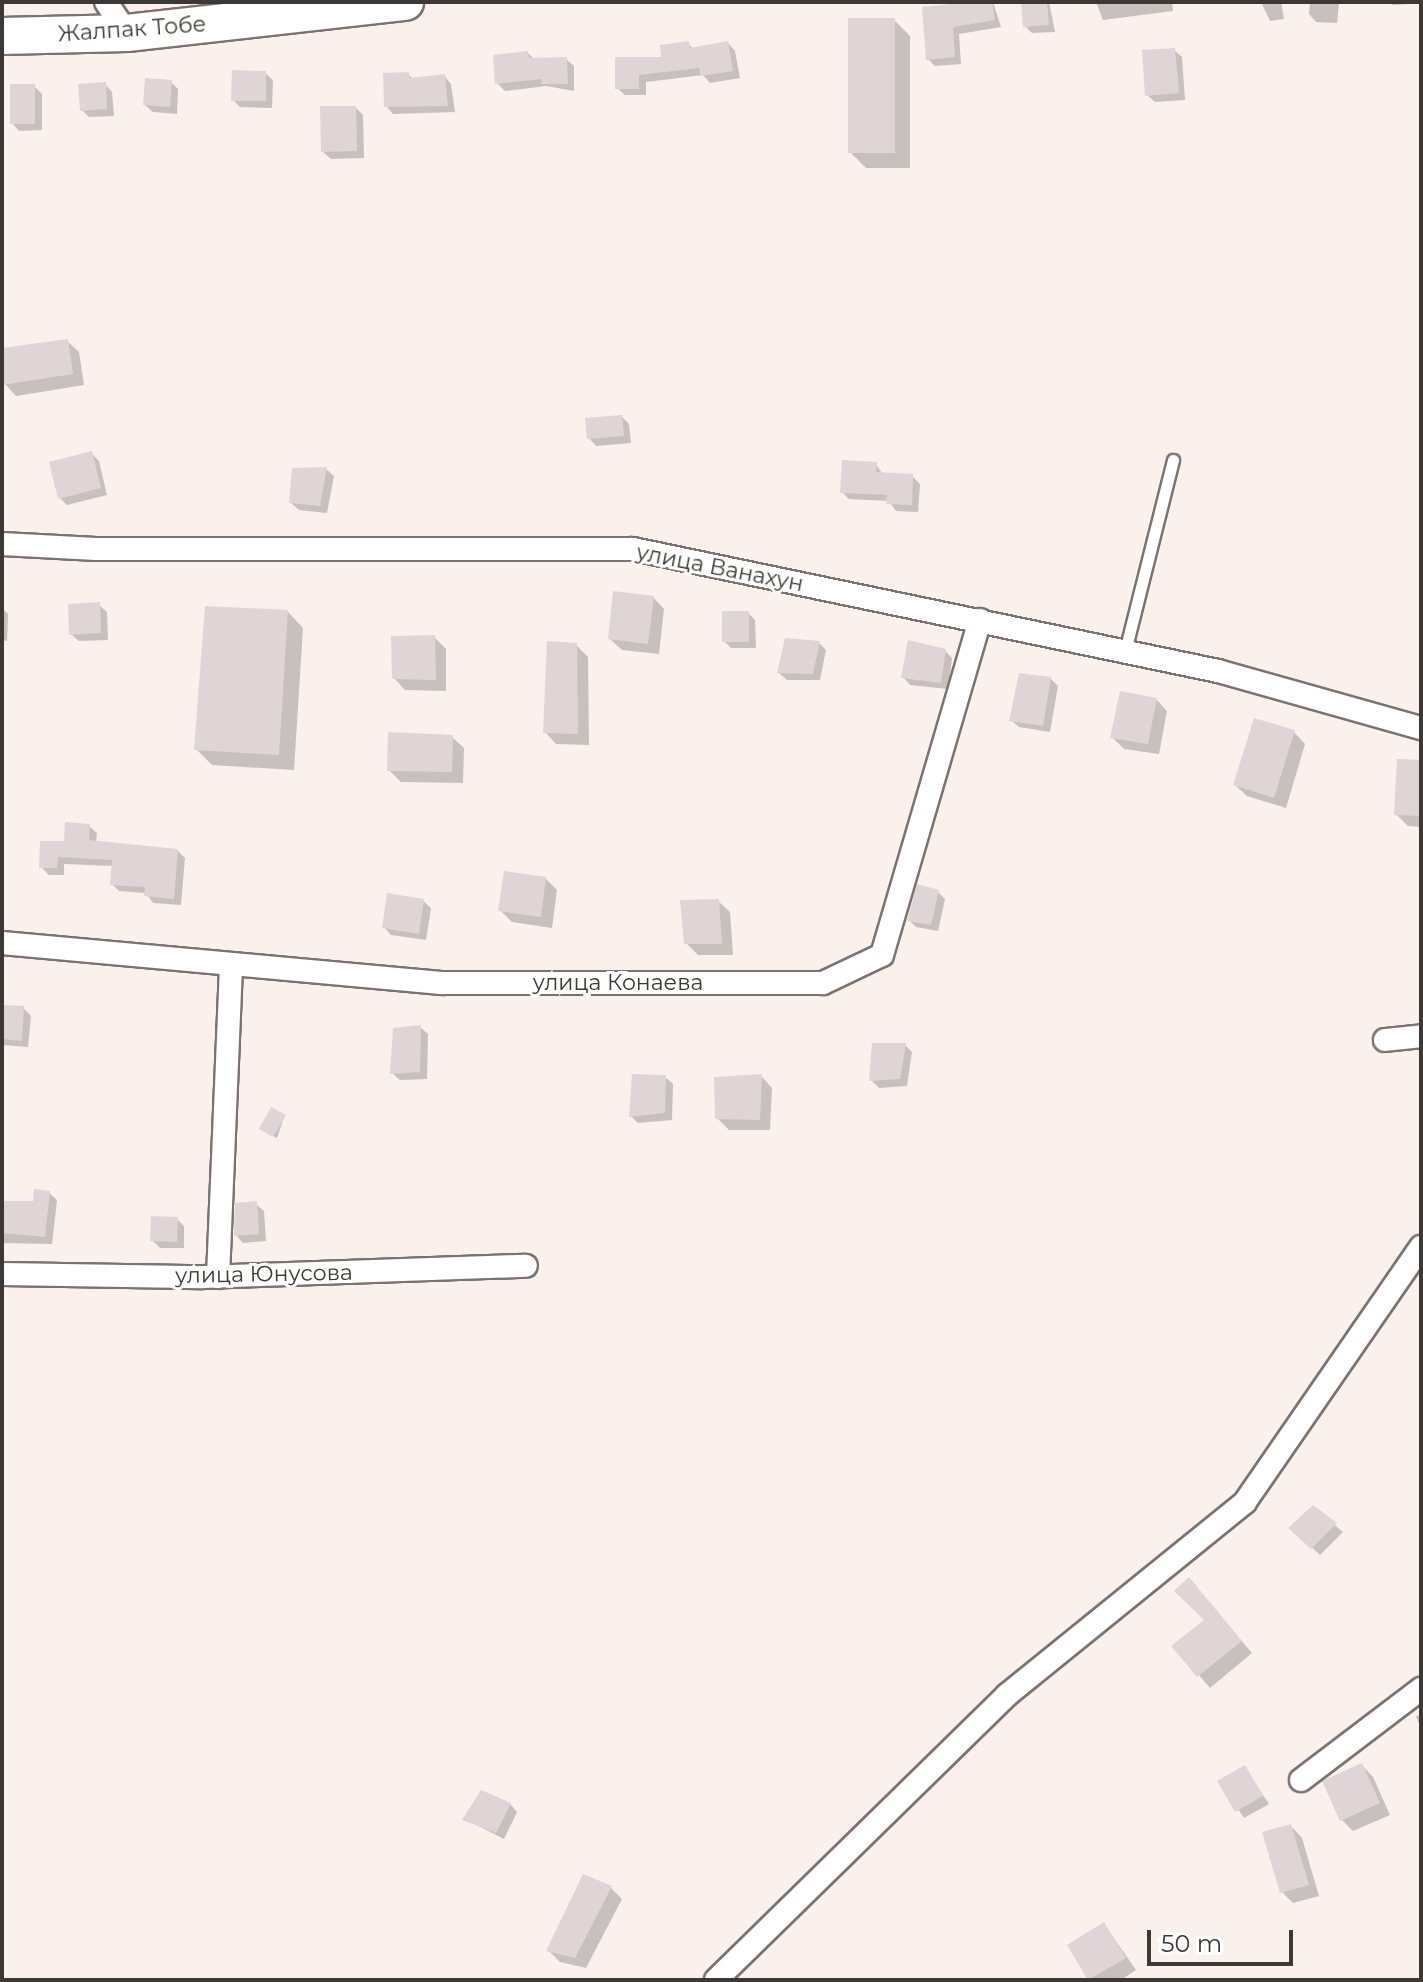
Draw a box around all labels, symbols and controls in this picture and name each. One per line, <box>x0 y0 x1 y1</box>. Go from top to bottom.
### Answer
street label: Жалпак Тобе <box>57 11 207 47</box>
street label: улица Ванахун <box>634 539 806 597</box>
street label: улица Конаева <box>533 970 703 996</box>
street label: улица Юнусова <box>175 1259 353 1289</box>
scale bar <box>1151 1914 1297 1964</box>
text: 50 m <box>1161 1929 1222 1958</box>

